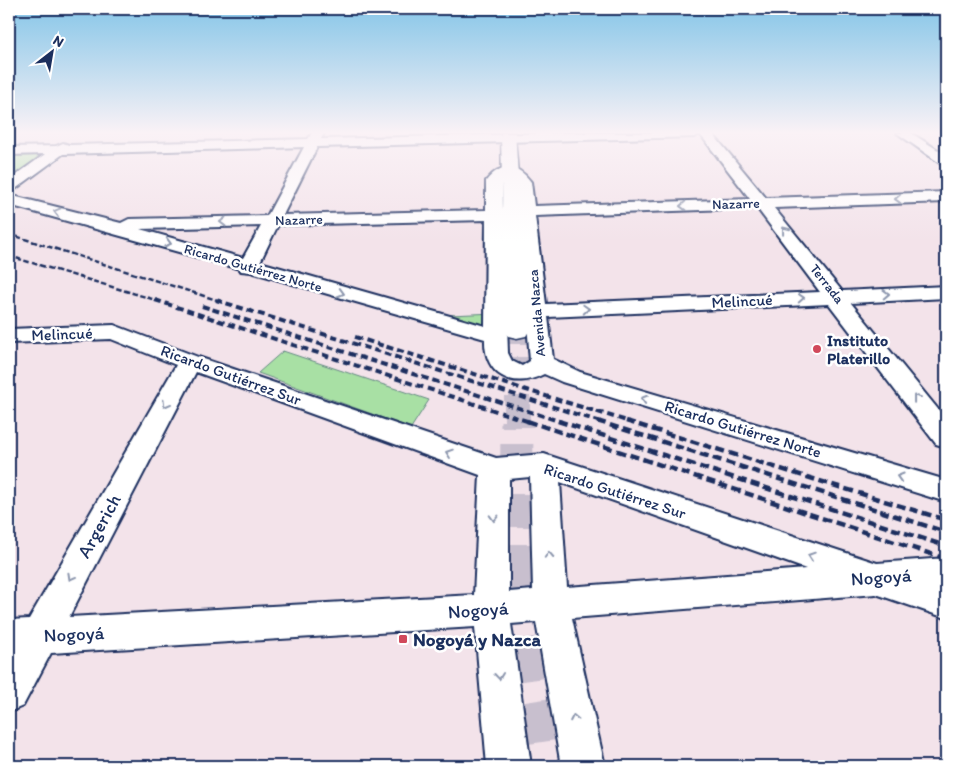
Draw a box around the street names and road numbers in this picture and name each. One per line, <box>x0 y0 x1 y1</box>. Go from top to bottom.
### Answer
street label: Nazarre <box>712 195 760 213</box>
street label: Nazarre <box>275 211 323 229</box>
street label: Ricardo Gutiérrez Norte <box>182 240 324 296</box>
street label: Terrada <box>806 261 848 308</box>
street label: Avenida Nazca <box>525 269 549 357</box>
street label: Melincué <box>711 290 773 312</box>
street label: Melincué <box>31 323 93 345</box>
street label: Ricardo Gutiérrez Sur <box>158 341 304 409</box>
street label: Ricardo Gutiérrez Norte <box>662 396 824 462</box>
street label: Ricardo Gutiérrez Sur <box>542 459 688 523</box>
street label: Argerich <box>72 490 126 562</box>
street label: Nogoyá <box>850 563 912 591</box>
street label: Nogoyá <box>447 596 509 624</box>
street label: Nogoyá <box>43 621 105 647</box>

